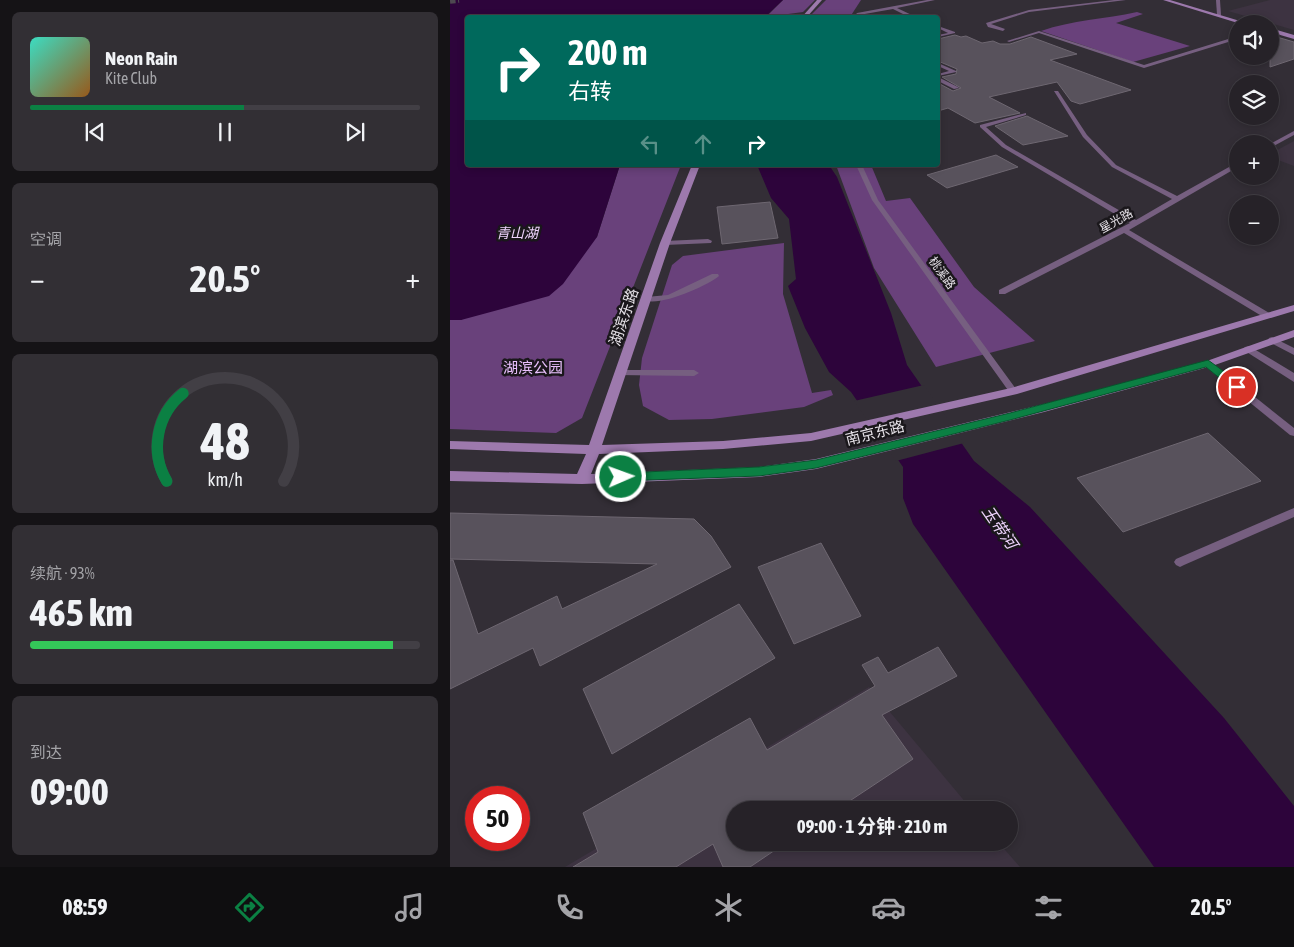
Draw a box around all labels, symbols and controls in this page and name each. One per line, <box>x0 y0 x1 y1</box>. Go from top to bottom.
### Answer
map controls <box>1229 15 1279 245</box>
button: sound <box>1229 15 1279 65</box>
text: 200 m <box>568 32 647 72</box>
icon: right <box>485 35 550 100</box>
text: Neon Rain <box>105 47 177 69</box>
text: Kite Club <box>105 69 157 87</box>
button: layers <box>1229 75 1279 125</box>
text: 右转 <box>568 78 612 104</box>
icon: previous <box>81 118 109 146</box>
icon: pause <box>211 118 239 146</box>
icon: next <box>341 118 369 146</box>
icon: left <box>636 130 664 158</box>
icon: ahead <box>689 130 717 158</box>
icon: right <box>742 130 770 158</box>
button: + <box>1229 135 1279 185</box>
button: − <box>1229 195 1279 245</box>
street label: 星光路 <box>1097 206 1135 236</box>
water label: 青山湖 <box>496 225 540 241</box>
text: 空调 <box>30 230 62 248</box>
street label: 桃溪路 <box>926 254 958 292</box>
text: 20.5° <box>190 257 260 300</box>
text: − <box>30 262 45 294</box>
text: + <box>405 262 420 294</box>
street label: 湖滨东路 <box>606 286 641 348</box>
park label: 湖滨公园 <box>503 359 563 376</box>
pin <box>1216 366 1258 408</box>
icon: arrive <box>1223 373 1251 401</box>
text: 48 <box>200 411 249 471</box>
street label: 南京东路 <box>844 417 906 448</box>
position arrow <box>594 450 646 502</box>
text: km/h <box>207 469 243 490</box>
water label: 玉带河 <box>979 502 1023 554</box>
text: 续航 · 93% <box>30 564 95 582</box>
text: 465 km <box>30 591 133 634</box>
text: 到达 <box>30 743 62 761</box>
text: 09:00 <box>30 770 109 813</box>
speed limit sign: 50 <box>465 786 530 851</box>
text: 09:00 · 1 分钟 · 210 m <box>797 815 947 837</box>
icon: directions <box>232 890 267 925</box>
icon: music <box>392 890 427 925</box>
icon: phone <box>552 890 587 925</box>
icon: climate <box>711 890 746 925</box>
icon: car <box>871 890 906 925</box>
icon: filters <box>1031 890 1066 925</box>
text: 08:59 <box>62 894 108 920</box>
text: 20.5° <box>1191 894 1232 920</box>

